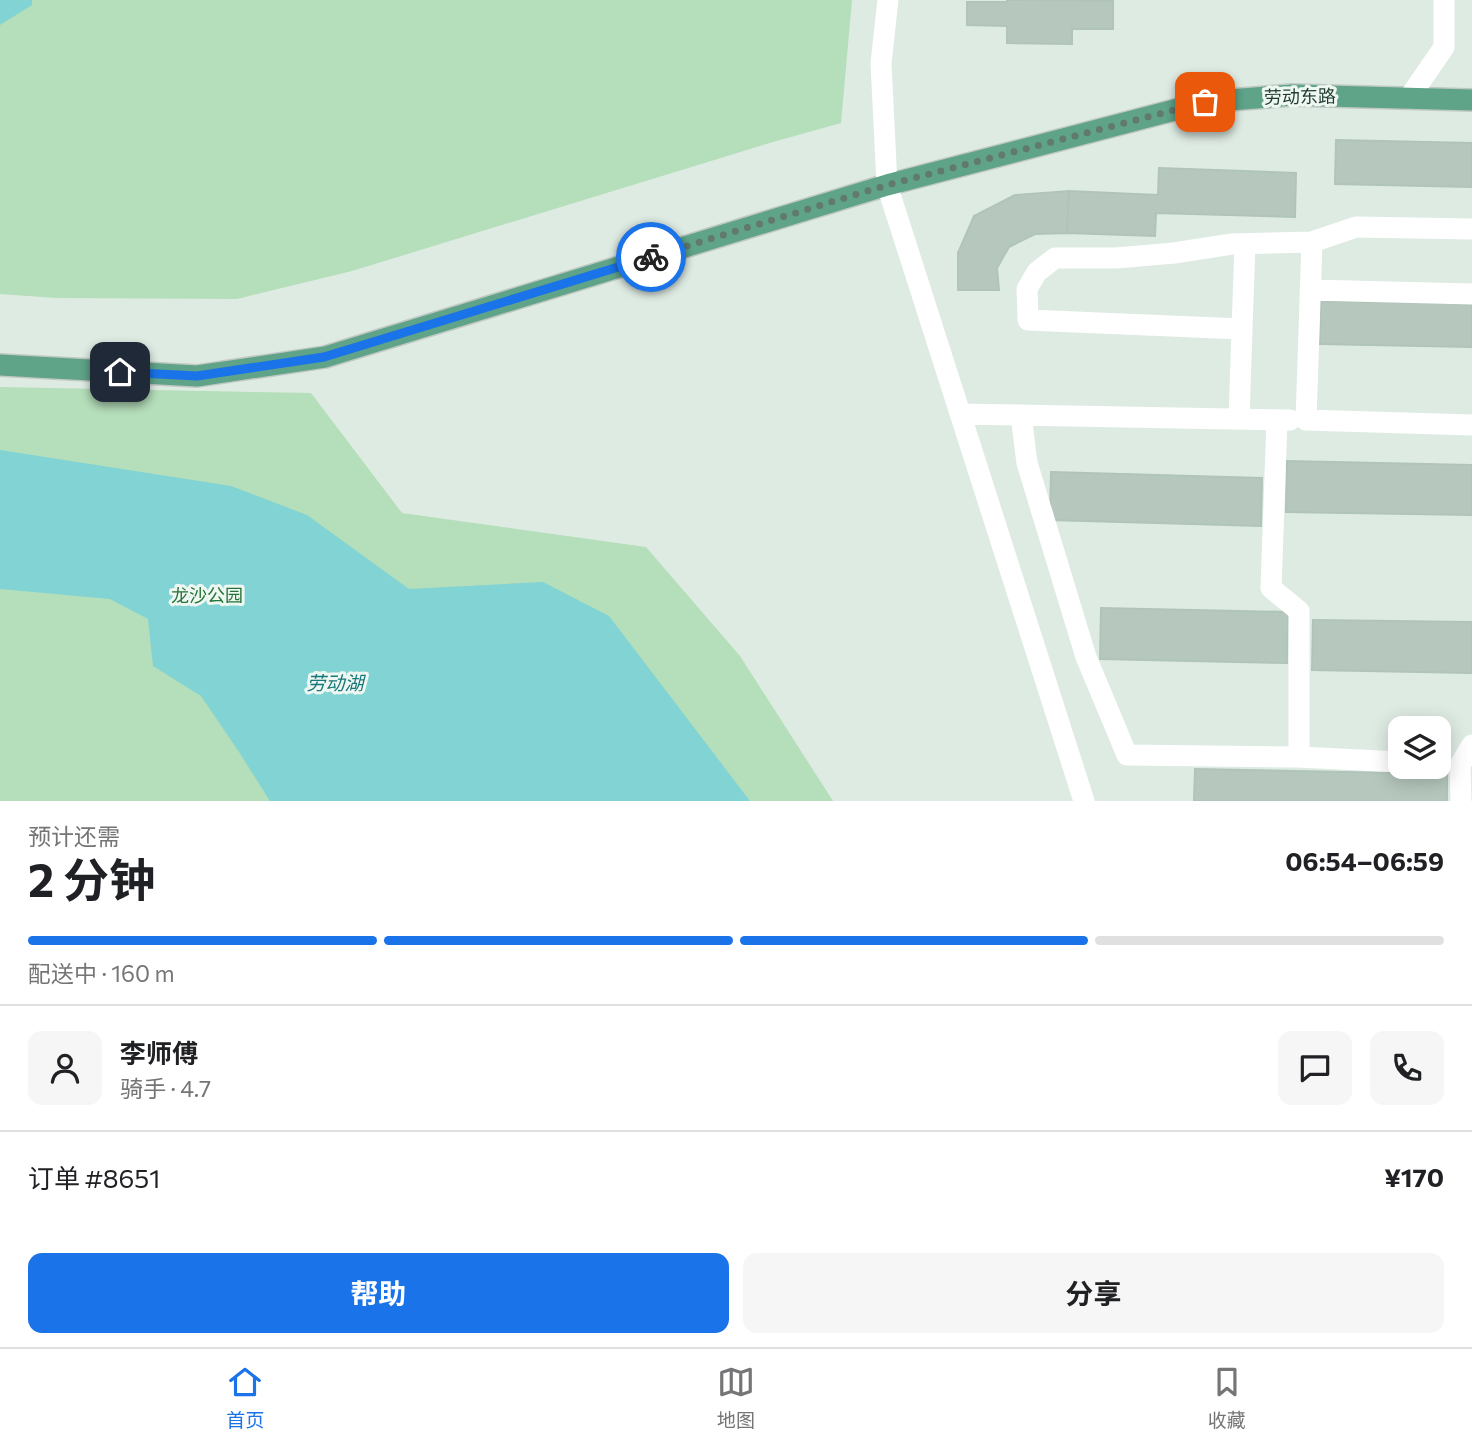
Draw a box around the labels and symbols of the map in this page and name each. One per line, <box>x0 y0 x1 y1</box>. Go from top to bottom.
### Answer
pin <box>1175 72 1235 132</box>
street label: 劳动东路 <box>1264 84 1336 108</box>
courier <box>616 222 686 292</box>
pin <box>90 342 150 402</box>
park label: 龙沙公园 <box>171 584 243 606</box>
water label: 劳动湖 <box>306 671 366 694</box>

